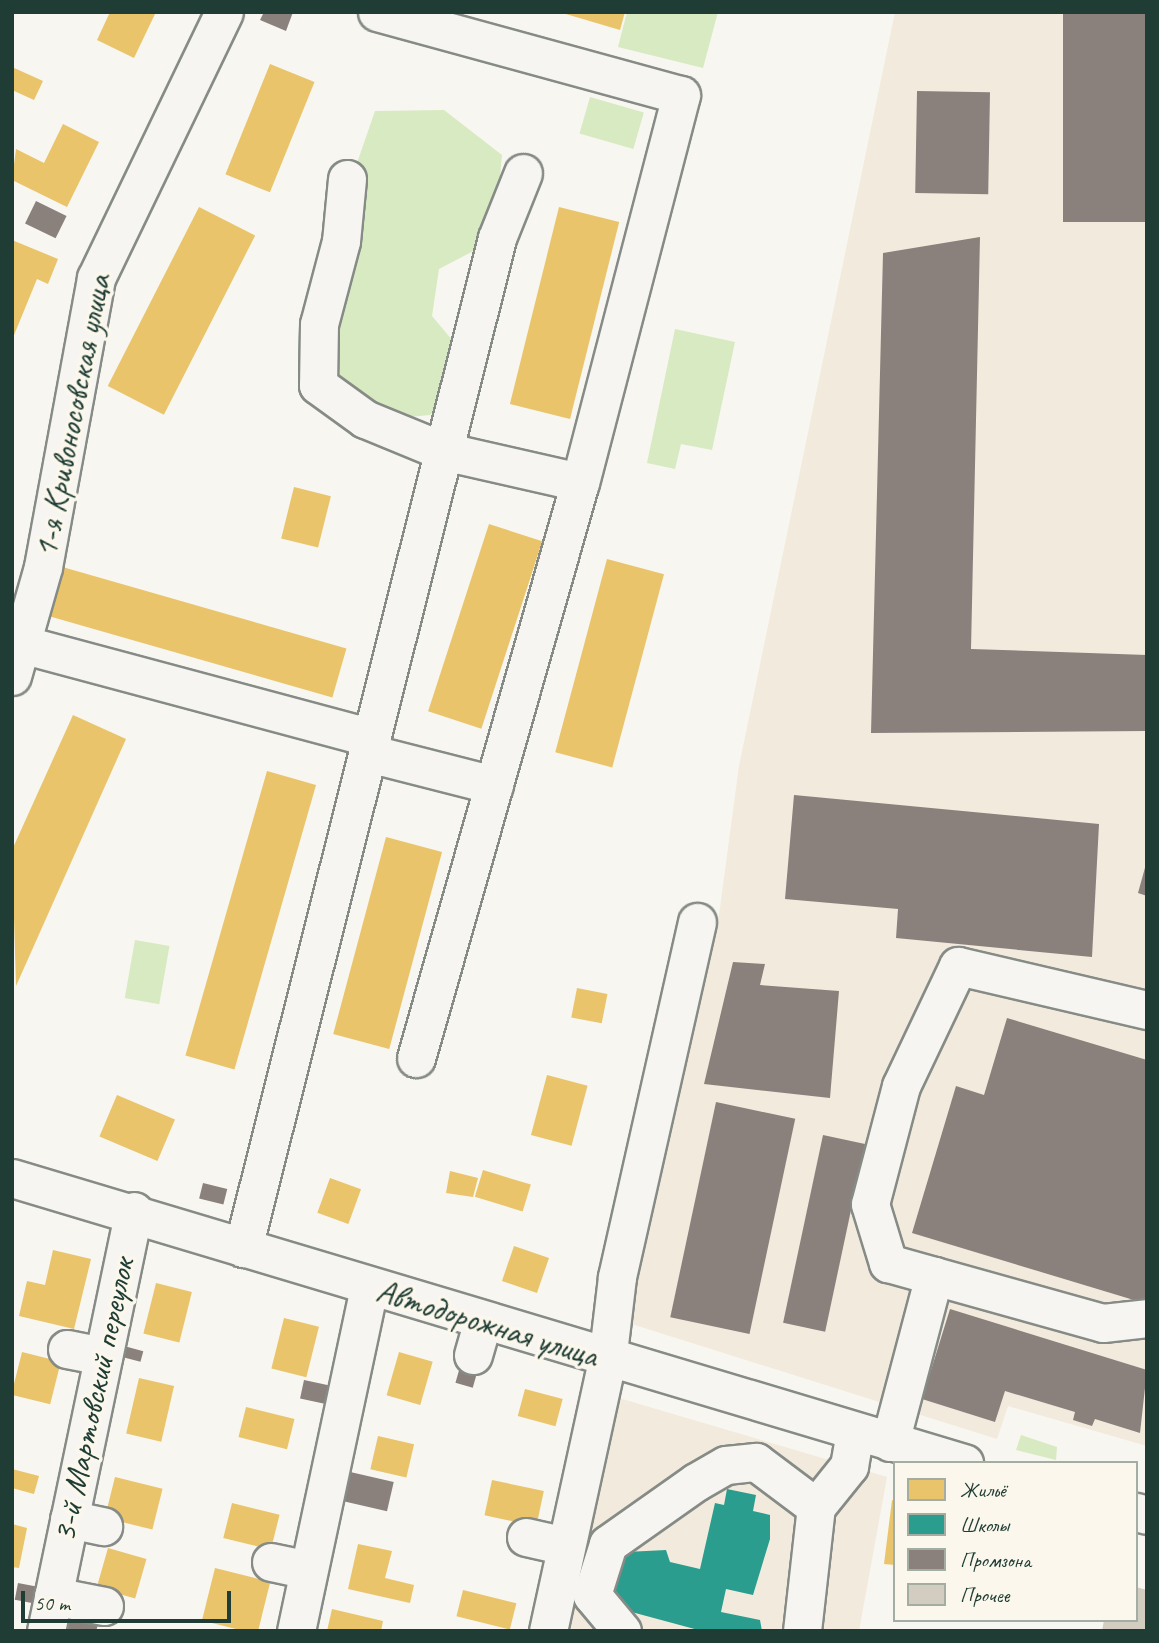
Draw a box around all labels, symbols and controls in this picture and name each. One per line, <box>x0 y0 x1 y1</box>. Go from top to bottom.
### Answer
street label: 1-я Кривоносовская улица <box>26 272 120 560</box>
street label: 3-й Мартовский переулок <box>45 1255 143 1545</box>
street label: Автодорожная улица <box>371 1271 603 1377</box>
legend <box>893 1461 1138 1622</box>
text: Жильё <box>960 1477 1006 1503</box>
text: Школы <box>960 1512 1009 1538</box>
text: Промзона <box>960 1547 1031 1573</box>
scale bar <box>24 1576 234 1620</box>
text: Прочее <box>960 1582 1009 1608</box>
text: 50 m <box>34 1590 70 1616</box>

